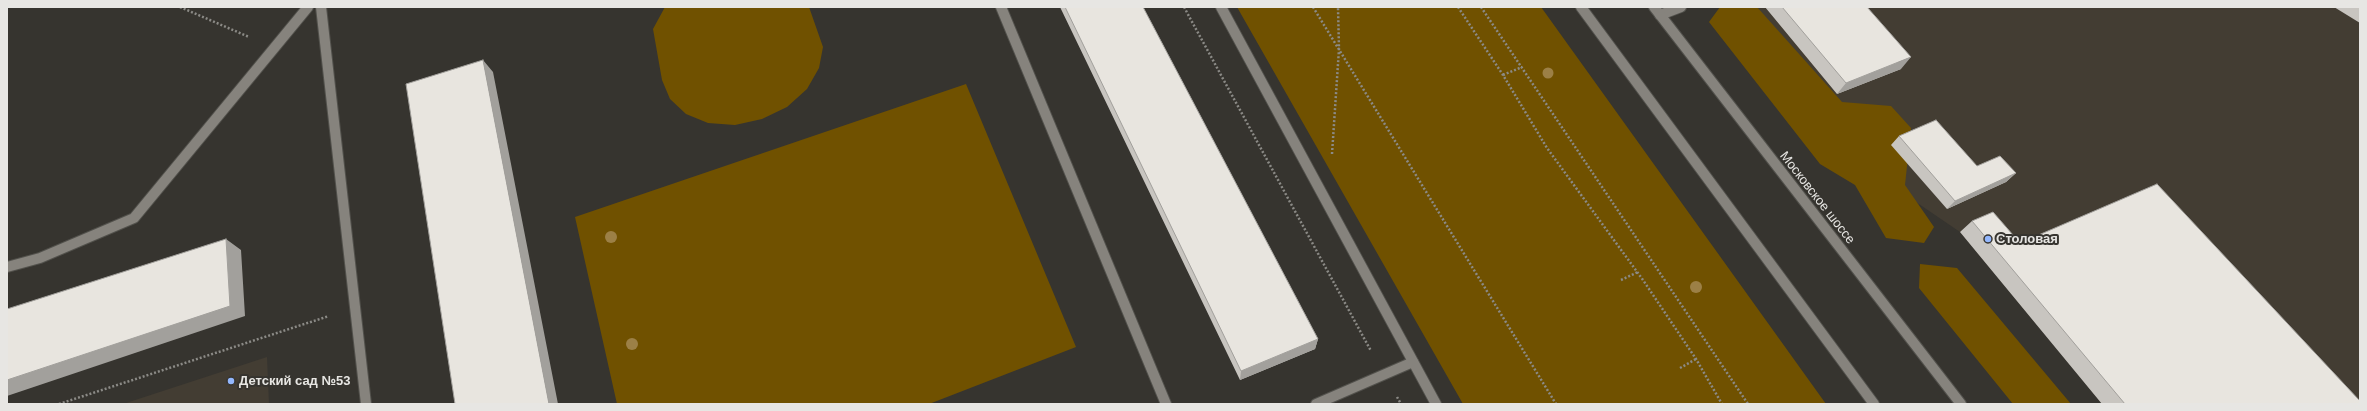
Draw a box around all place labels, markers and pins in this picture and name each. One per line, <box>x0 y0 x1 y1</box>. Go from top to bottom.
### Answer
place label: Столовая <box>1996 231 2058 247</box>
marker: Столовая <box>1983 234 1993 244</box>
place label: Детский сад №53 <box>239 373 350 389</box>
marker: Детский сад №53 <box>226 376 236 386</box>

